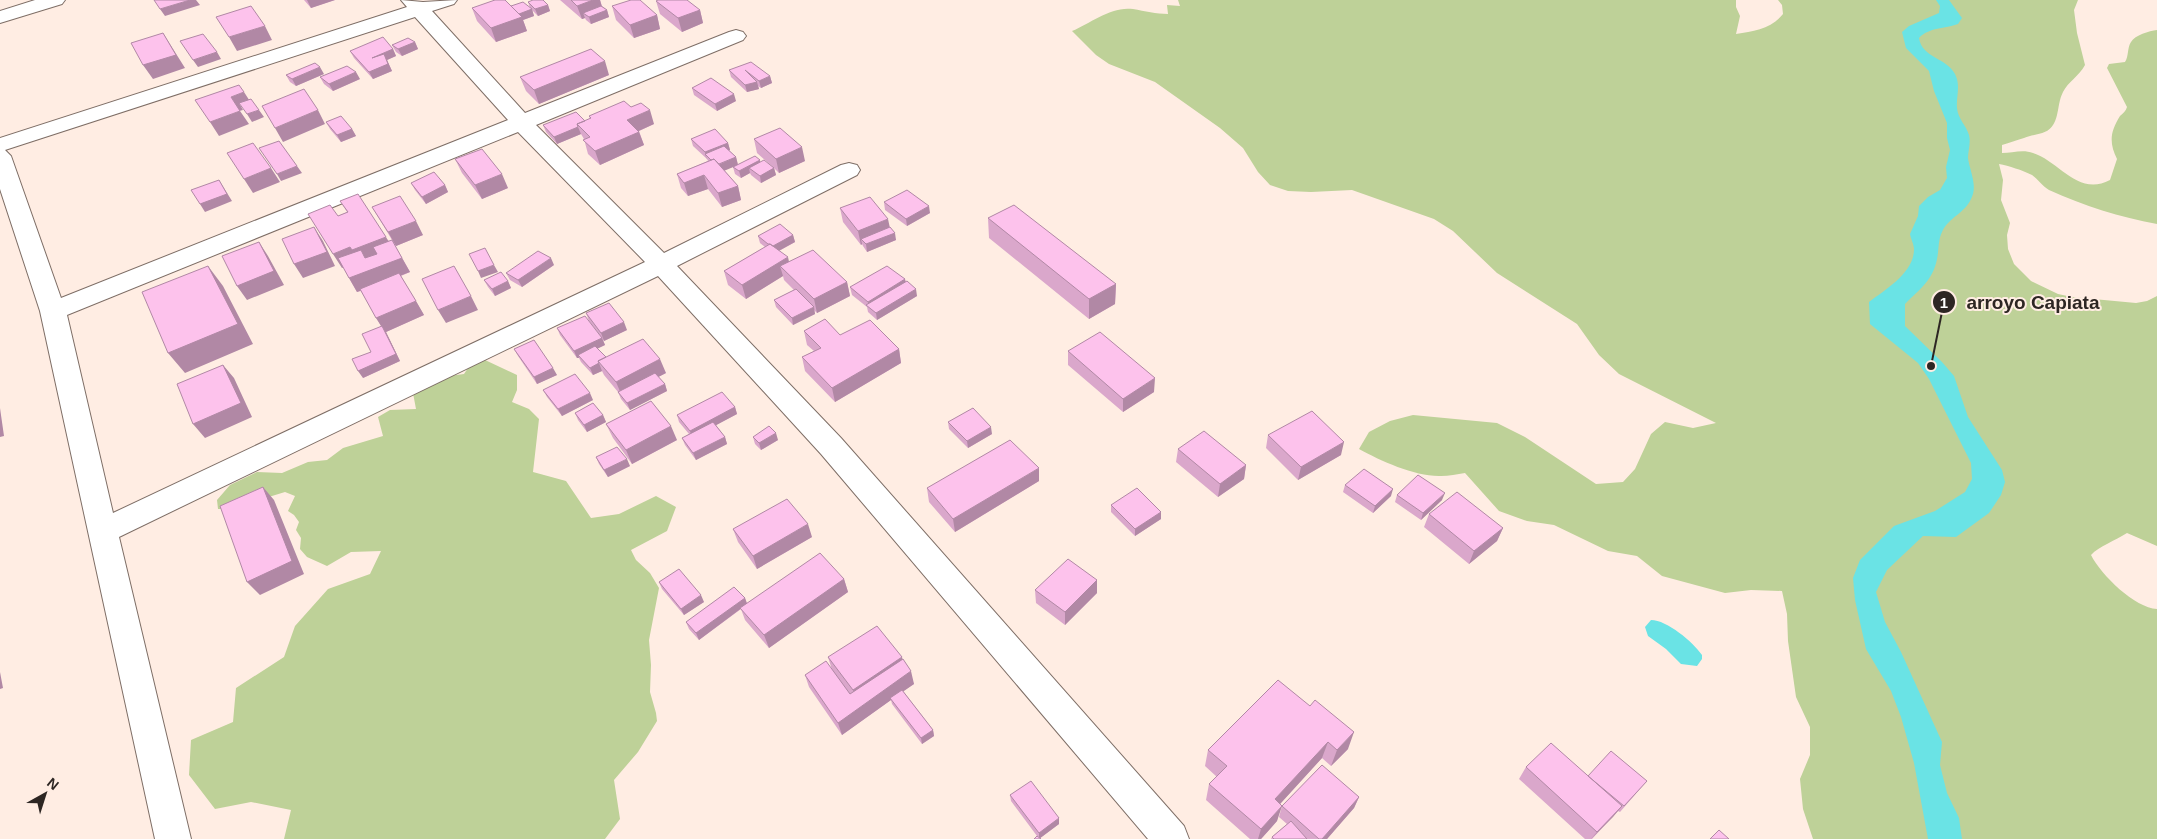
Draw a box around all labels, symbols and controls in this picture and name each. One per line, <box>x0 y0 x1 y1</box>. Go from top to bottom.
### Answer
callout: arroyo Capiata <box>1932 285 2110 319</box>
text: arroyo Capiata <box>1966 292 2100 313</box>
text: 1 <box>1940 294 1948 311</box>
north arrow <box>20 769 70 819</box>
text: N <box>44 774 62 793</box>

